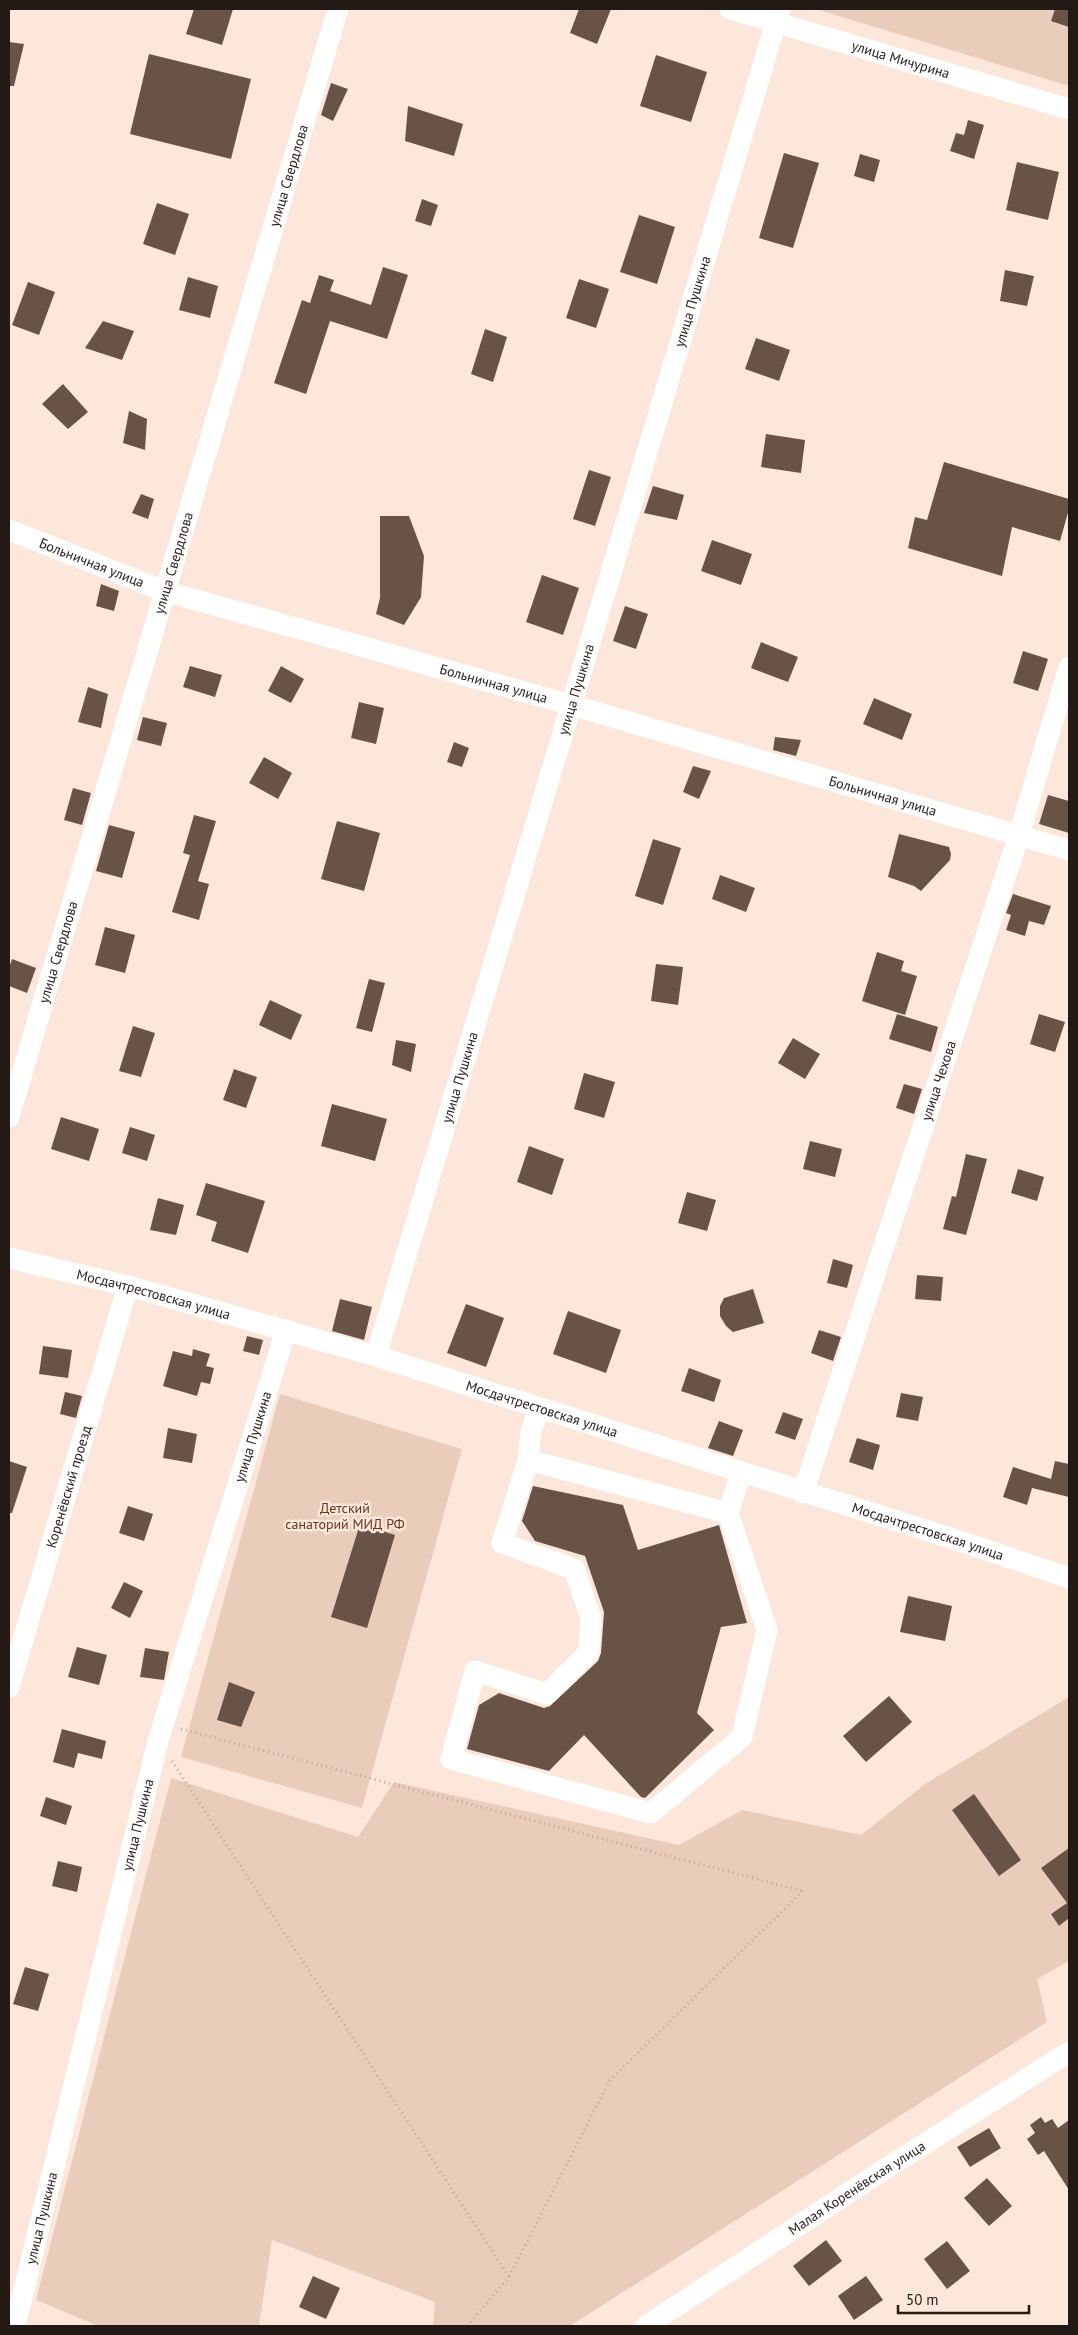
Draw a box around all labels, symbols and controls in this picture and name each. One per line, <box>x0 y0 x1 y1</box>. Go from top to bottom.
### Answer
street label: улица Мичурина <box>850 36 952 82</box>
street label: улица Свердлова <box>265 122 312 229</box>
street label: улица Пушкина <box>670 254 714 349</box>
street label: улица Свердлова <box>150 510 197 616</box>
street label: Больничная улица <box>37 534 147 591</box>
street label: улица Пушкина <box>554 642 598 737</box>
street label: Больничная улица <box>438 660 550 707</box>
street label: Больничная улица <box>827 772 939 820</box>
street label: улица Свердлова <box>34 899 82 1005</box>
street label: улица Пушкина <box>437 1029 482 1125</box>
street label: улица Чехова <box>917 1038 960 1123</box>
street label: Мосдачтрестовская улица <box>75 1265 232 1323</box>
street label: Мосдачтрестовская улица <box>464 1376 620 1441</box>
street label: улица Пушкина <box>230 1389 275 1484</box>
street label: Коренёвский проезд <box>42 1423 95 1550</box>
street label: Мосдачтрестовская улица <box>850 1498 1006 1564</box>
park label: Детский санаторий МИД РФ <box>285 1499 405 1533</box>
street label: улица Пушкина <box>118 1777 157 1873</box>
street label: Малая Коренёвская улица <box>785 2137 929 2239</box>
street label: улица Пушкина <box>21 2170 61 2266</box>
scale bar <box>898 2282 1029 2314</box>
text: 50 m <box>906 2290 939 2309</box>

